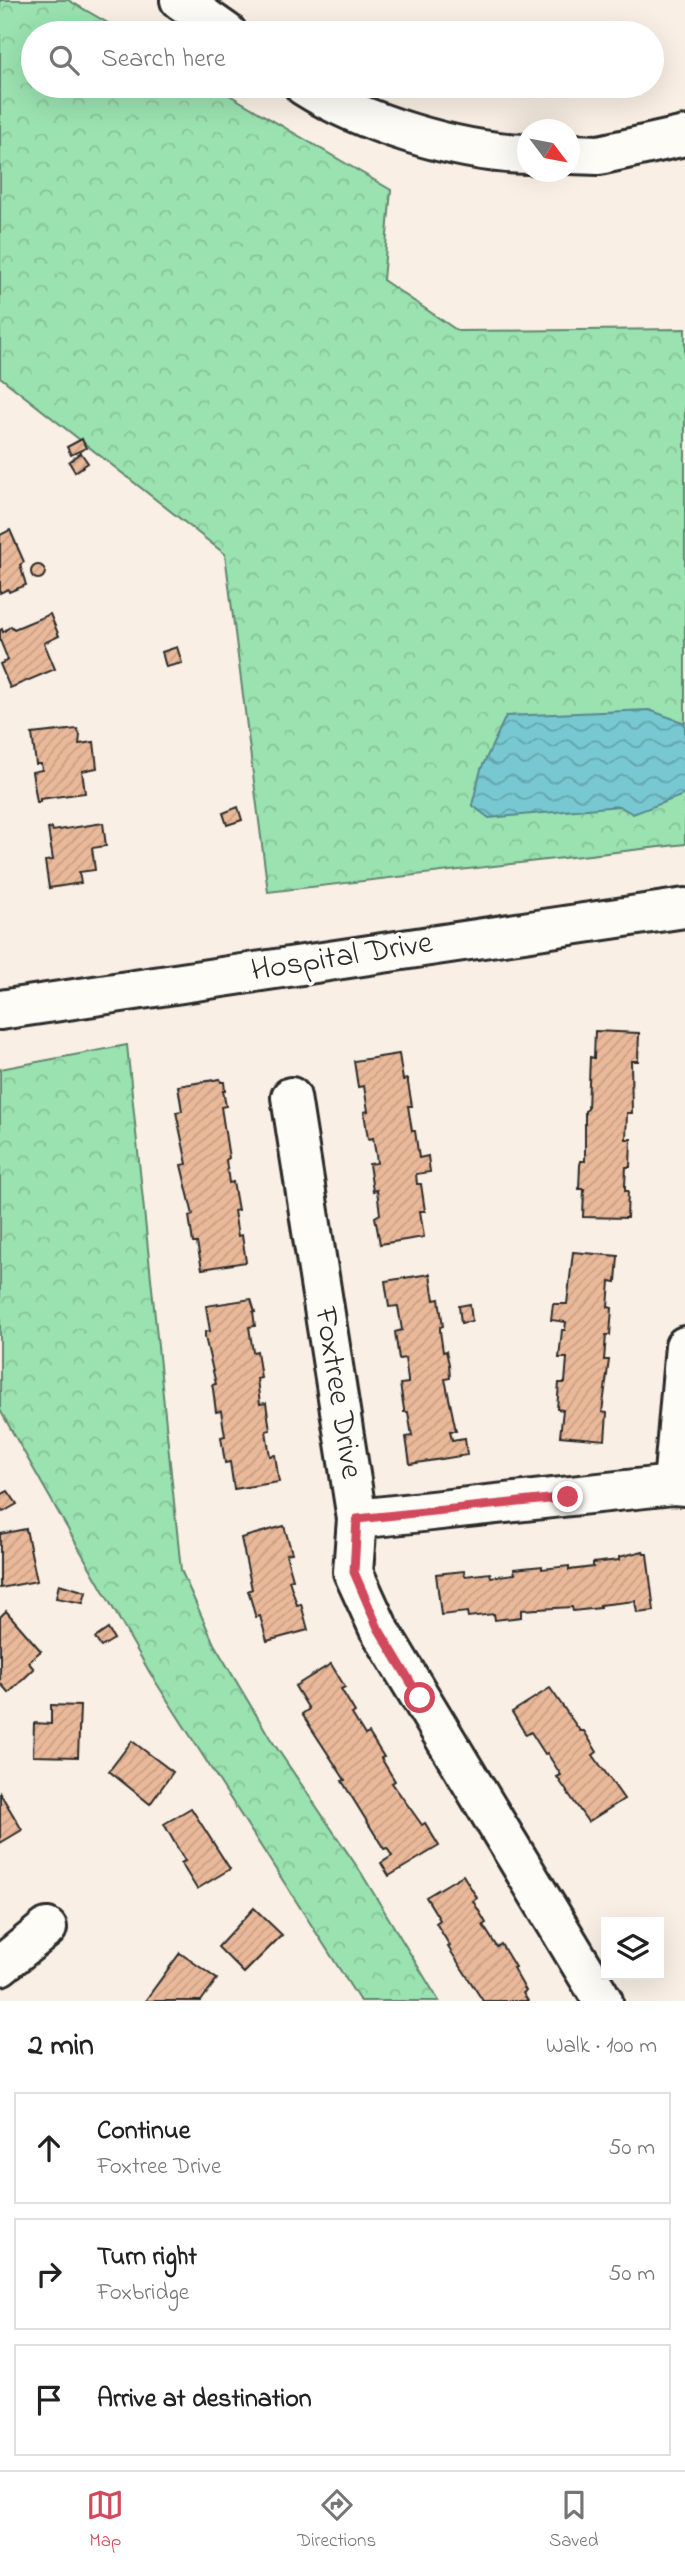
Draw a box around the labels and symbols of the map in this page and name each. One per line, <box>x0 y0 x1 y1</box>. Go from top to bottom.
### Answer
north arrow <box>517 119 580 182</box>
street label: Hospital Drive <box>248 920 437 996</box>
street label: Foxtree Drive <box>300 1303 374 1483</box>
route end <box>552 1481 583 1512</box>
route start <box>404 1682 435 1713</box>

